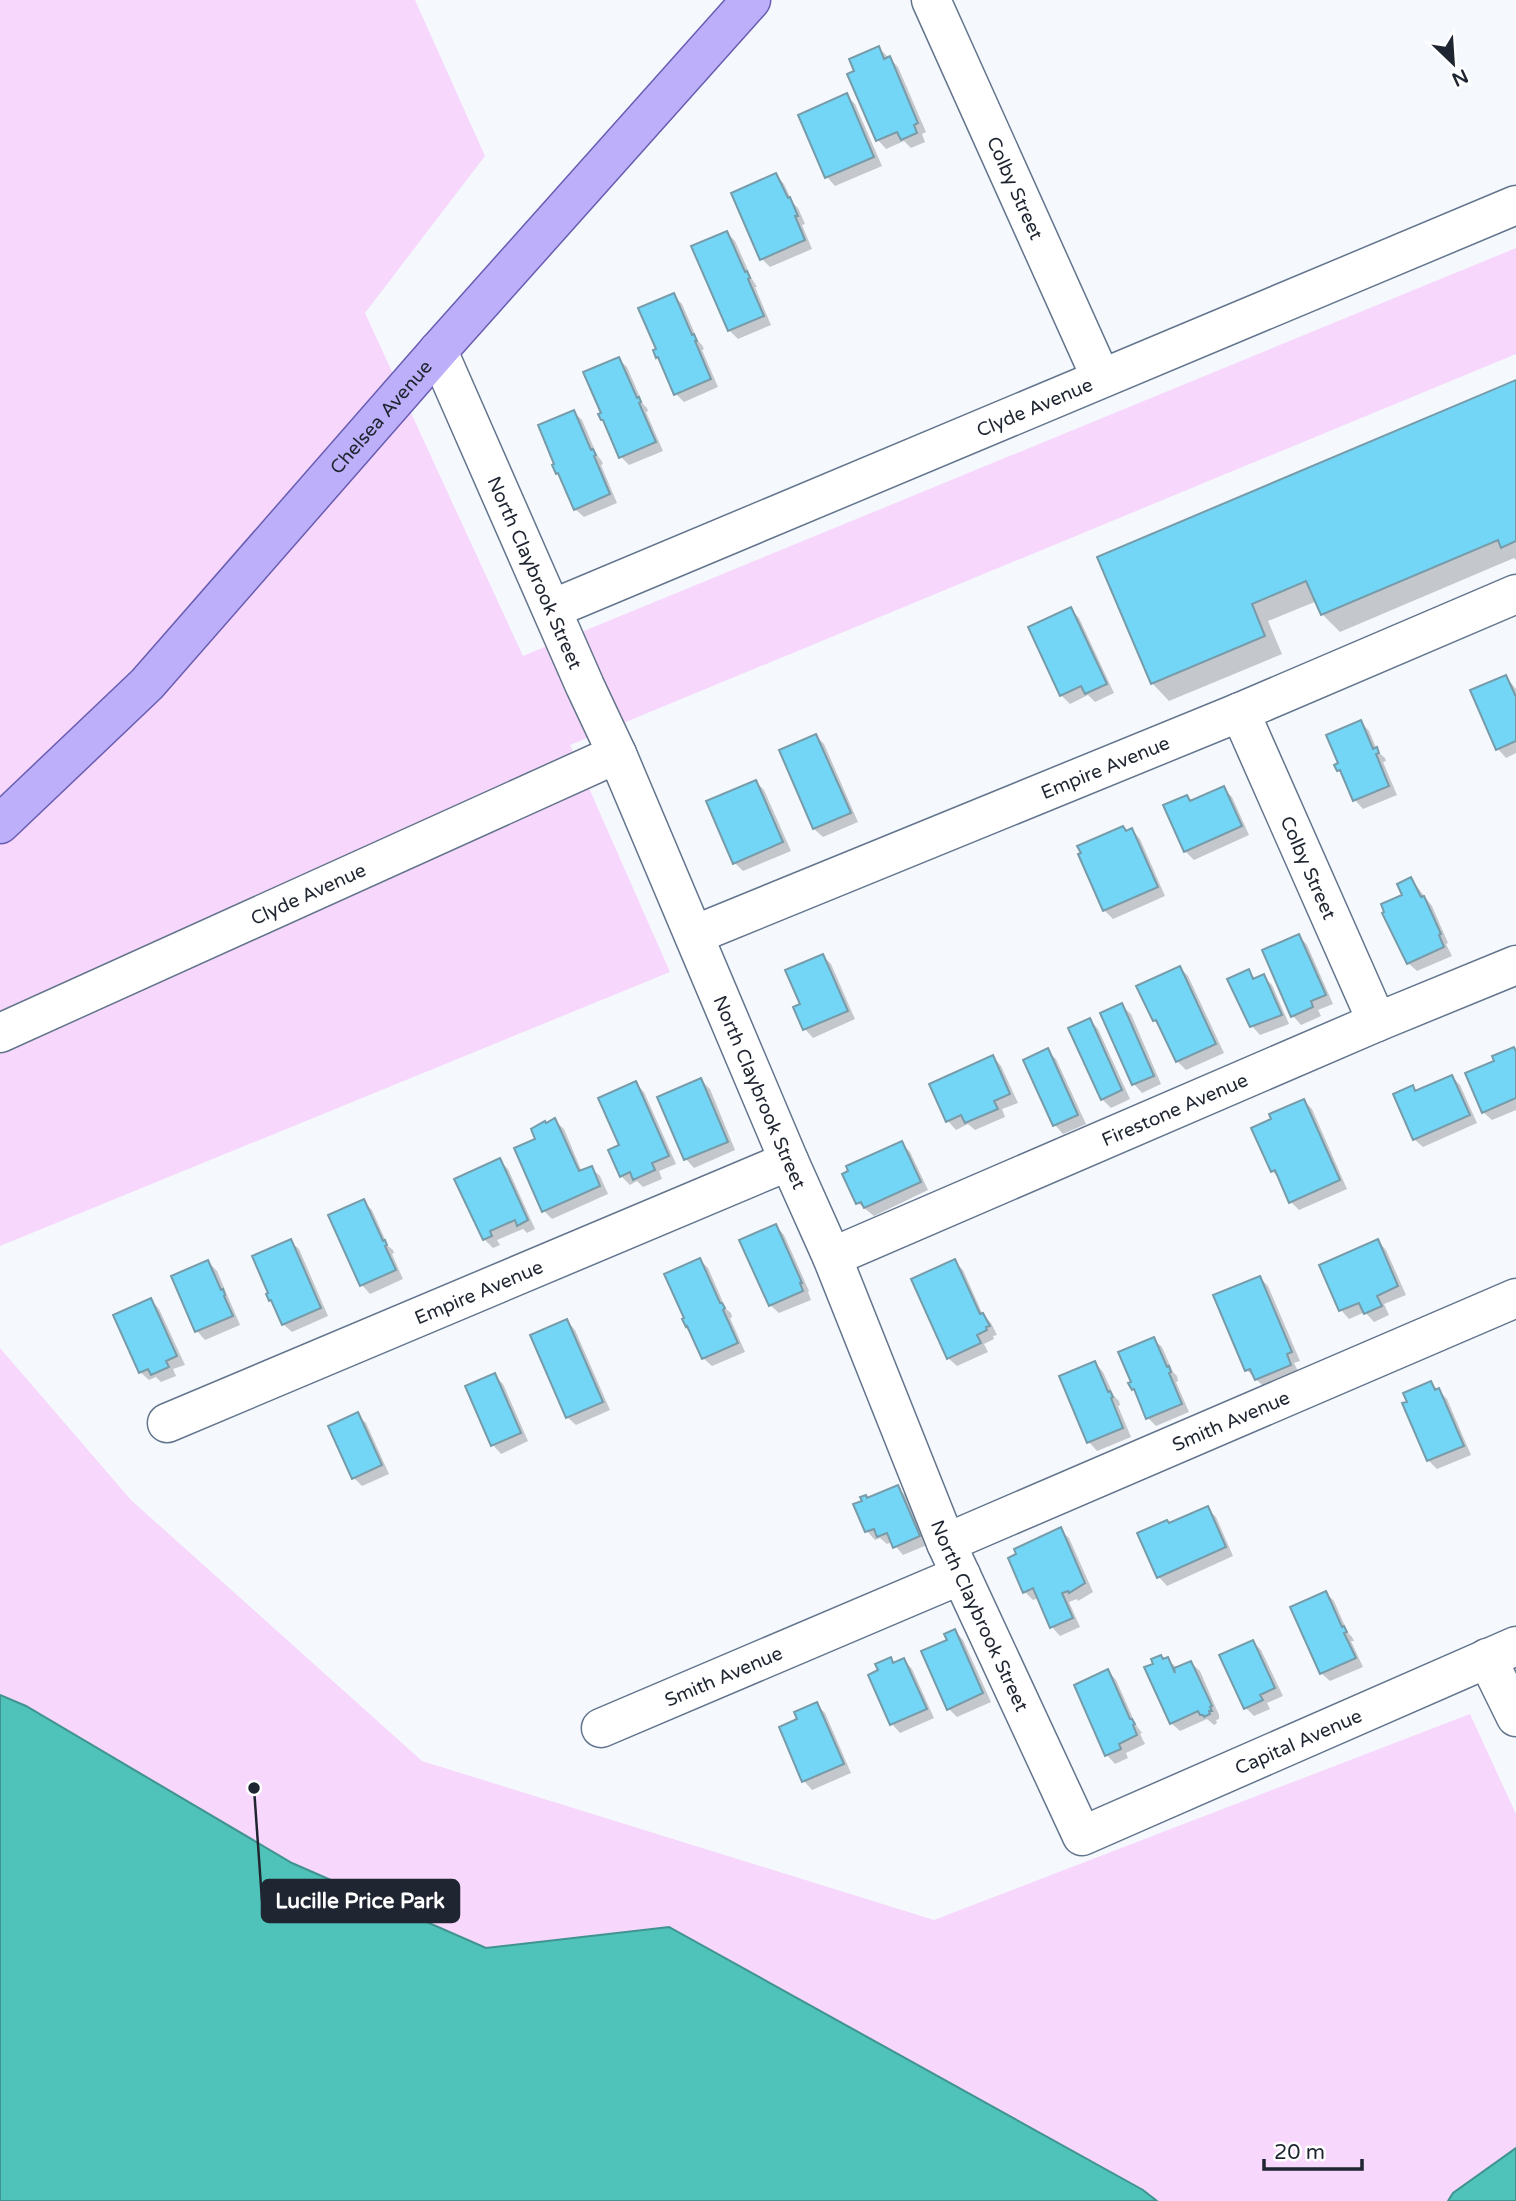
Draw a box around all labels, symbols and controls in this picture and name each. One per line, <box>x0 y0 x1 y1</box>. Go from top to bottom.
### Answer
north arrow <box>1418 28 1488 98</box>
text: N <box>1448 64 1471 91</box>
street label: Colby Street <box>982 133 1047 243</box>
street label: Chelsea Avenue <box>326 356 437 479</box>
street label: Clyde Avenue <box>973 374 1096 442</box>
street label: North Claybrook Street <box>482 473 586 673</box>
street label: Empire Avenue <box>1038 732 1173 804</box>
street label: Colby Street <box>1275 813 1340 923</box>
street label: Clyde Avenue <box>247 859 369 930</box>
street label: North Claybrook Street <box>708 992 810 1193</box>
street label: Firestone Avenue <box>1099 1069 1251 1151</box>
street label: Empire Avenue <box>412 1256 546 1329</box>
street label: Smith Avenue <box>1169 1387 1293 1456</box>
street label: North Claybrook Street <box>926 1517 1033 1715</box>
street label: Smith Avenue <box>662 1642 786 1712</box>
street label: Capital Avenue <box>1232 1705 1366 1780</box>
callout: Lucille Price Park <box>262 1880 459 1922</box>
text: Lucille Price Park <box>275 1889 445 1914</box>
scale bar <box>1264 2128 1362 2172</box>
text: 20 m <box>1274 2140 1325 2165</box>

